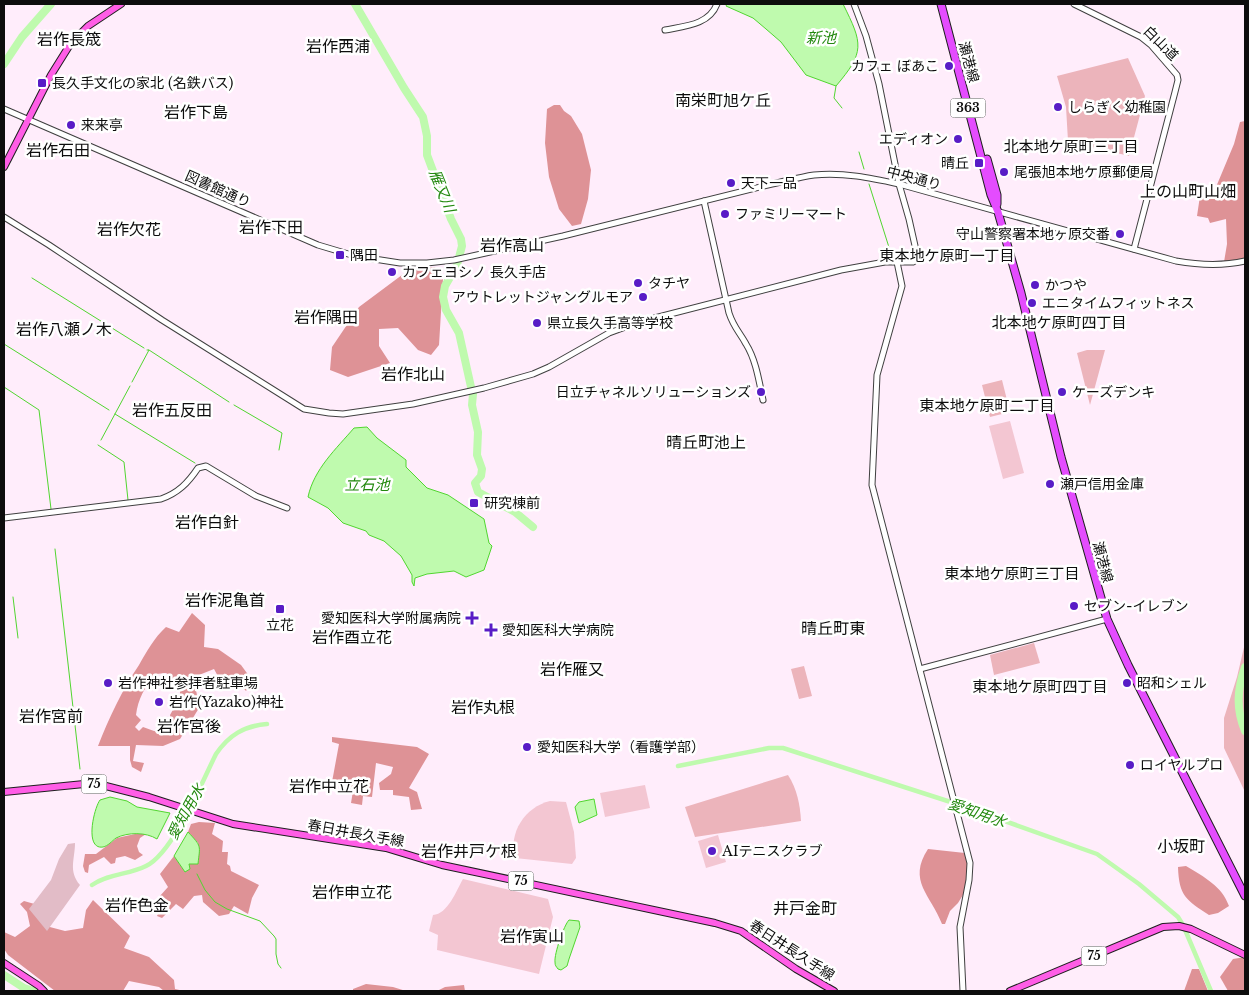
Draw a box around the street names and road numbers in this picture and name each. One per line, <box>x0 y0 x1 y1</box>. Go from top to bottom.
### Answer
street label: 白山道 <box>1140 22 1182 64</box>
street label: 瀬港線 <box>955 39 983 85</box>
road number: 363 <box>950 99 986 118</box>
street label: 中央通り <box>885 162 943 194</box>
street label: 図書館通り <box>182 167 254 211</box>
street label: 瀬港線 <box>1089 539 1117 585</box>
road number: 75 <box>82 774 106 794</box>
street label: 春日井長久手線 <box>306 816 406 850</box>
road number: 75 <box>508 871 534 890</box>
street label: 春日井長久手線 <box>746 916 838 984</box>
road number: 75 <box>1082 946 1106 966</box>

